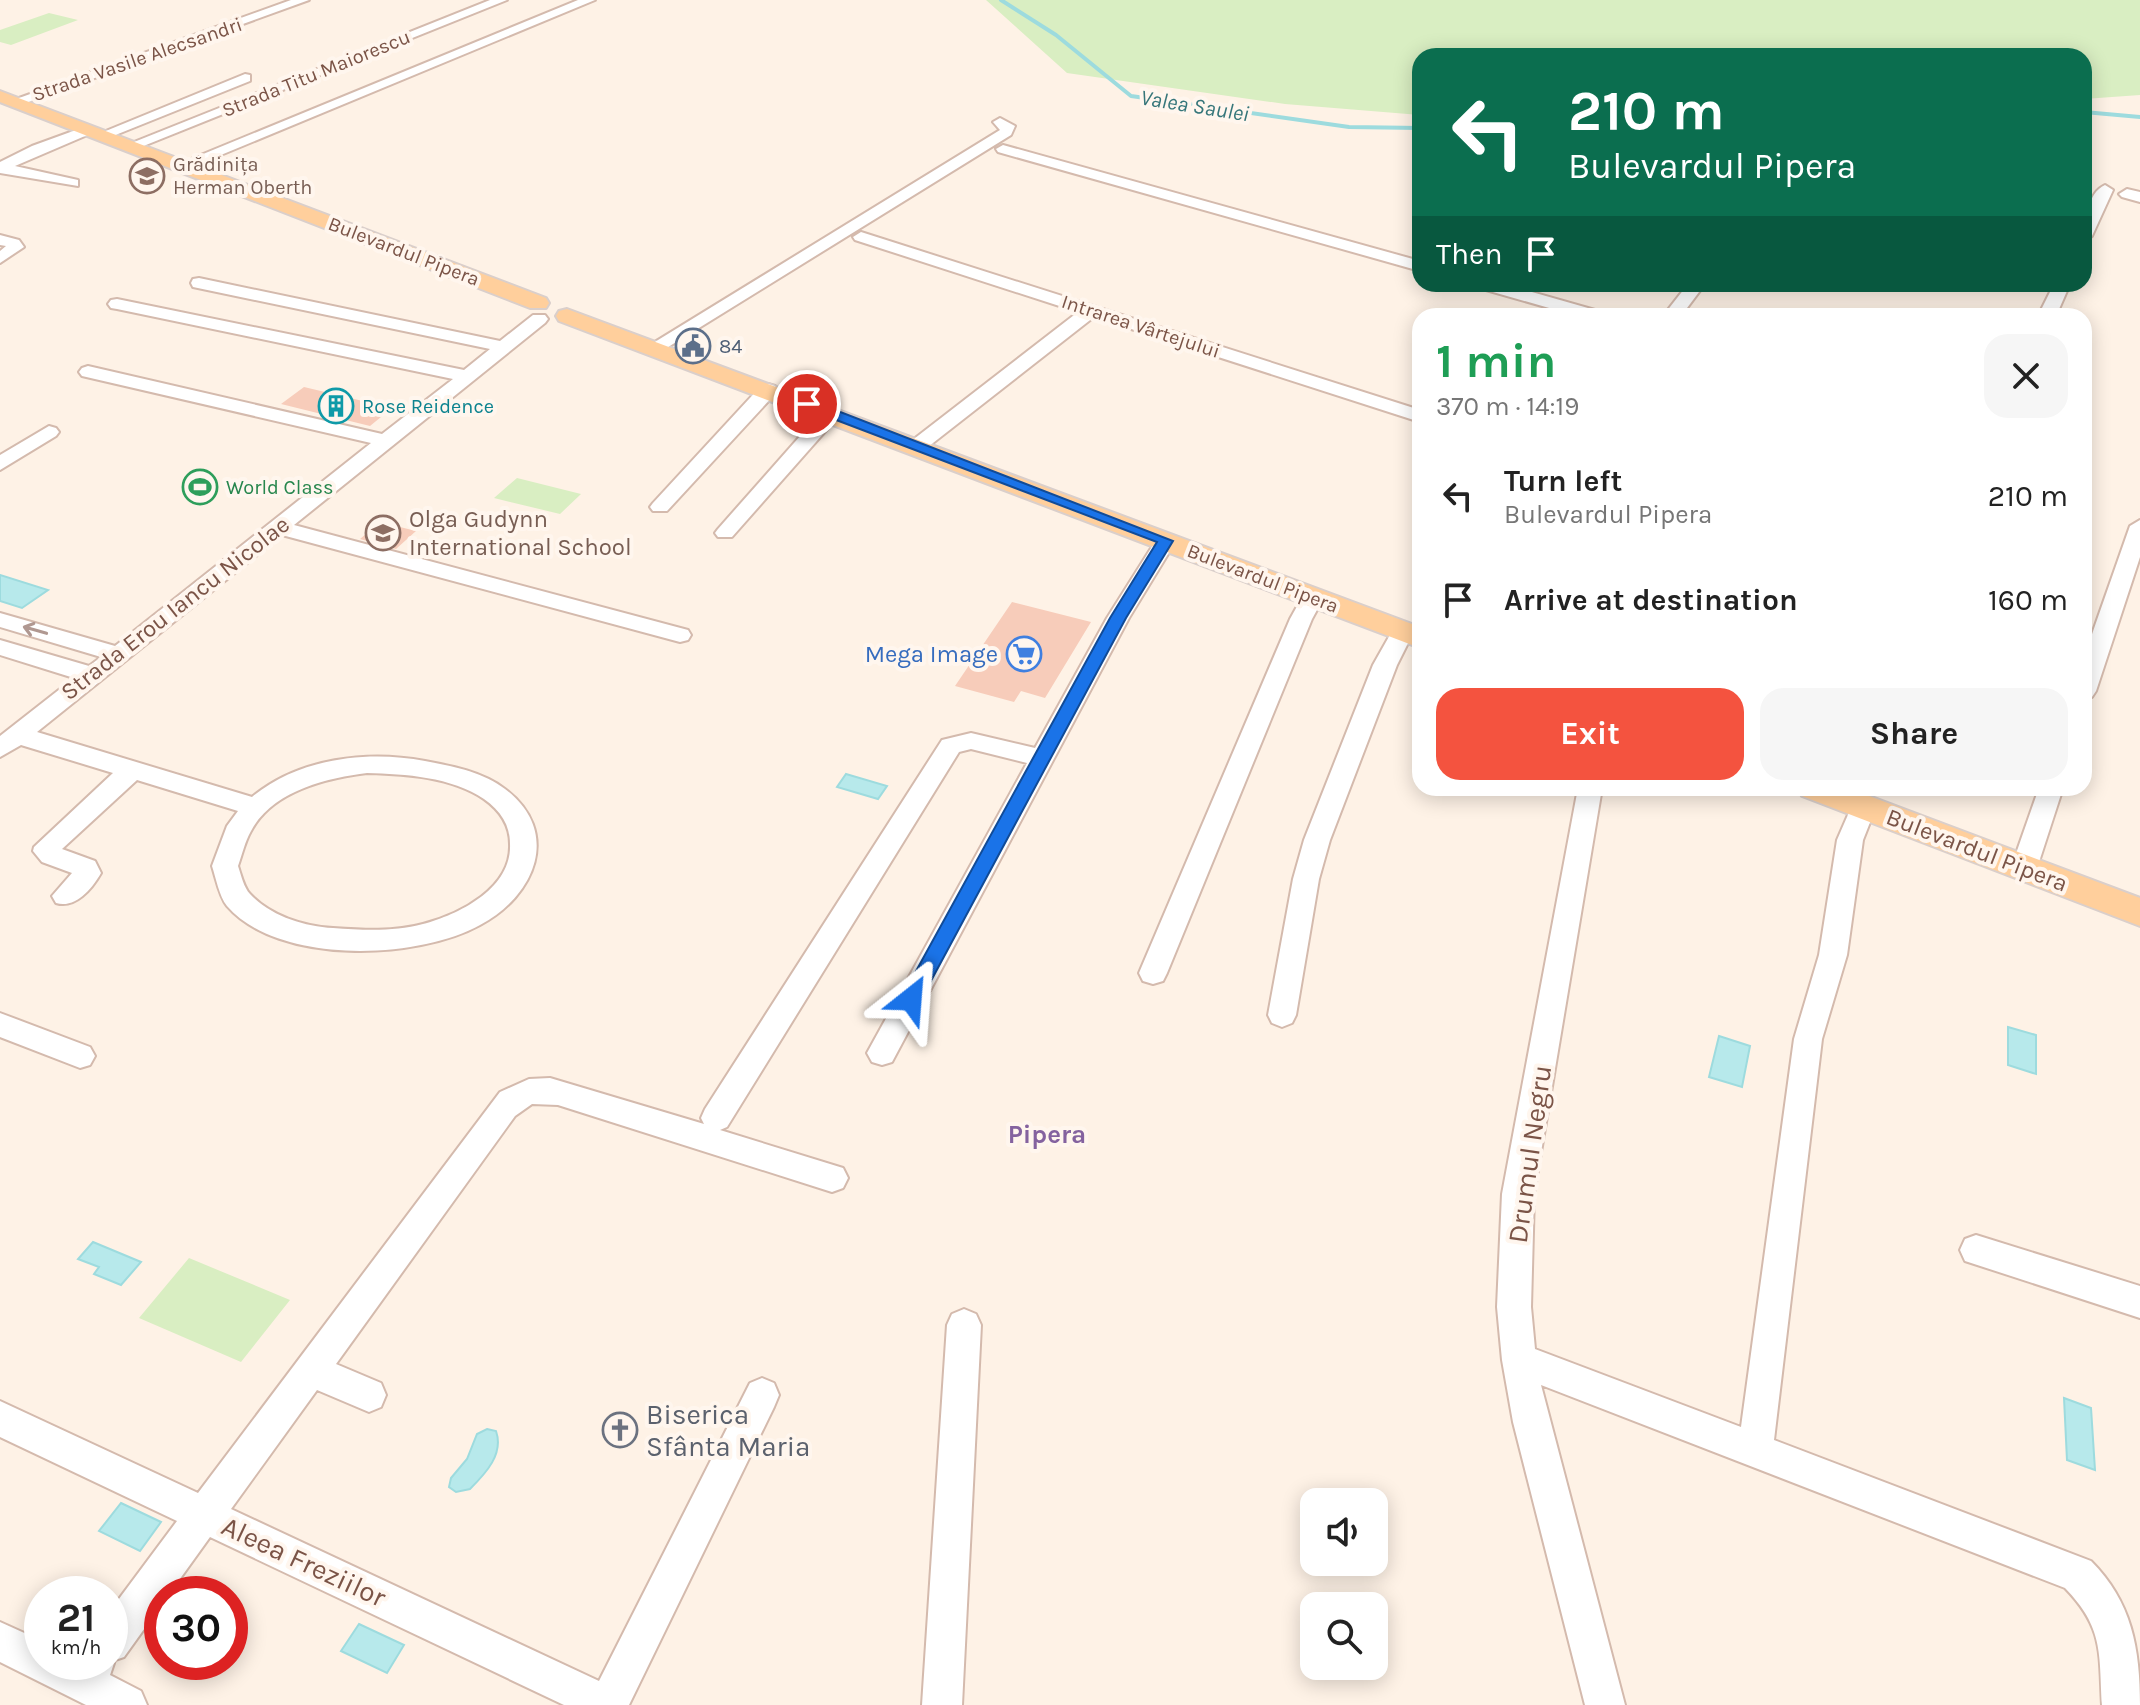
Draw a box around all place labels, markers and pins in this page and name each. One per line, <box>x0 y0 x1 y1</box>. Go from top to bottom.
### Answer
place label: Grădinița Herman Oberth <box>173 153 312 199</box>
school or university icon: Grădinița Herman Oberth <box>128 157 166 195</box>
public building icon: 84 <box>674 327 712 365</box>
place label: 84 <box>719 335 742 358</box>
pin <box>773 370 841 438</box>
building icon: Rose Reidence <box>317 387 355 425</box>
place label: Rose Reidence <box>362 395 494 418</box>
sports icon: World Class <box>181 468 219 506</box>
place label: World Class <box>226 476 334 499</box>
place label: Olga Gudynn International School <box>409 505 632 561</box>
school or university icon: Olga Gudynn International School <box>364 514 402 552</box>
supermarket icon: Mega Image <box>1005 635 1043 673</box>
place label: Mega Image <box>865 640 998 668</box>
place label: Biserica Sfânta Maria <box>646 1398 810 1463</box>
church icon: Biserica Sfânta Maria <box>601 1411 639 1449</box>

